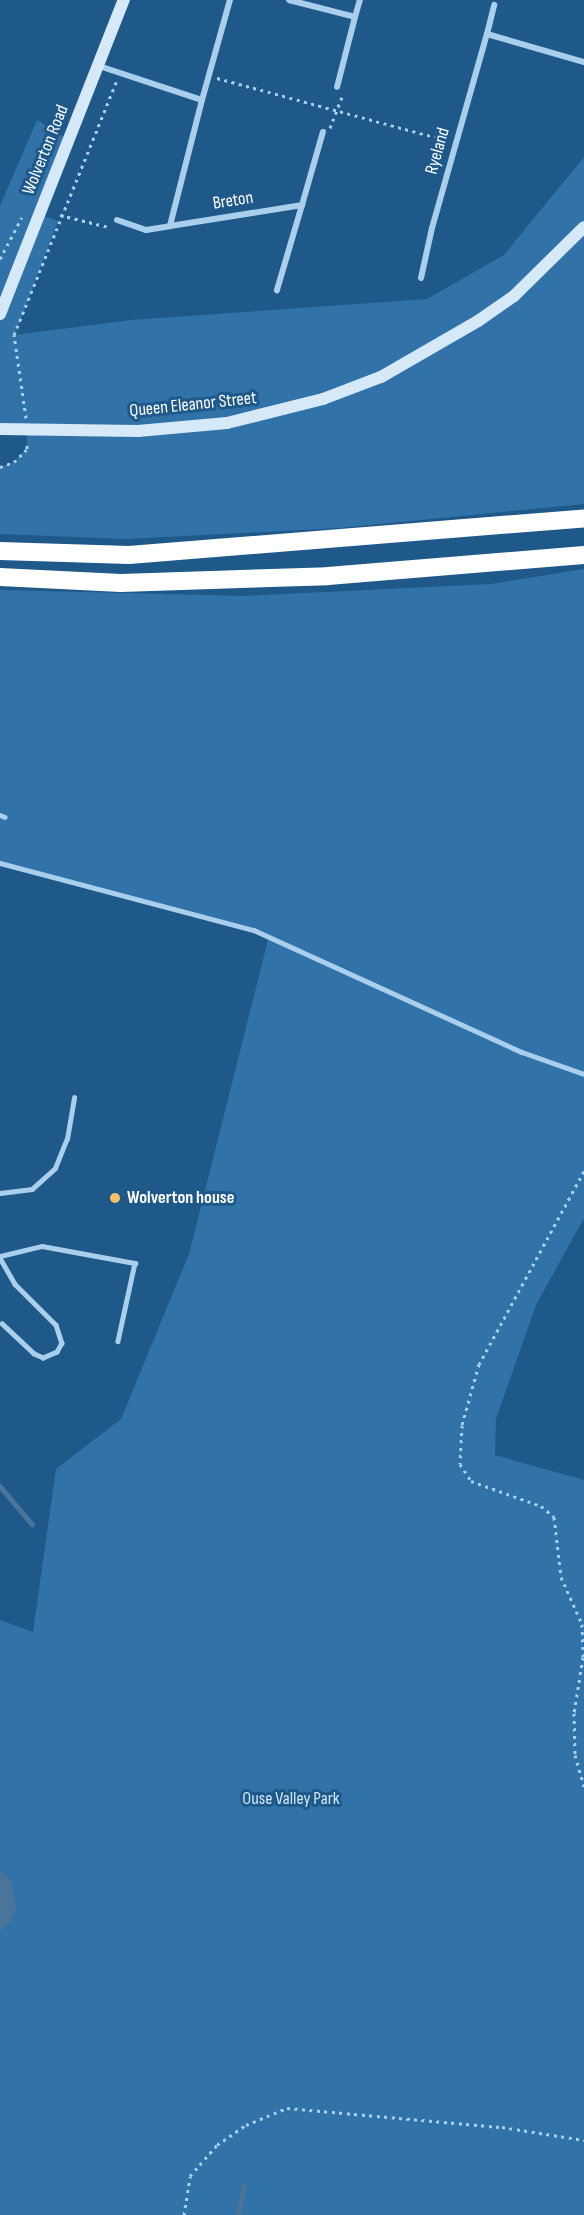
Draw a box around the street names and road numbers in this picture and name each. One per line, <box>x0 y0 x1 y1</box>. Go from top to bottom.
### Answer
street label: Wolverton Road <box>18 102 74 198</box>
street label: Ryeland <box>421 125 455 177</box>
street label: Breton <box>211 187 255 215</box>
street label: Queen Eleanor Street <box>128 388 258 422</box>

